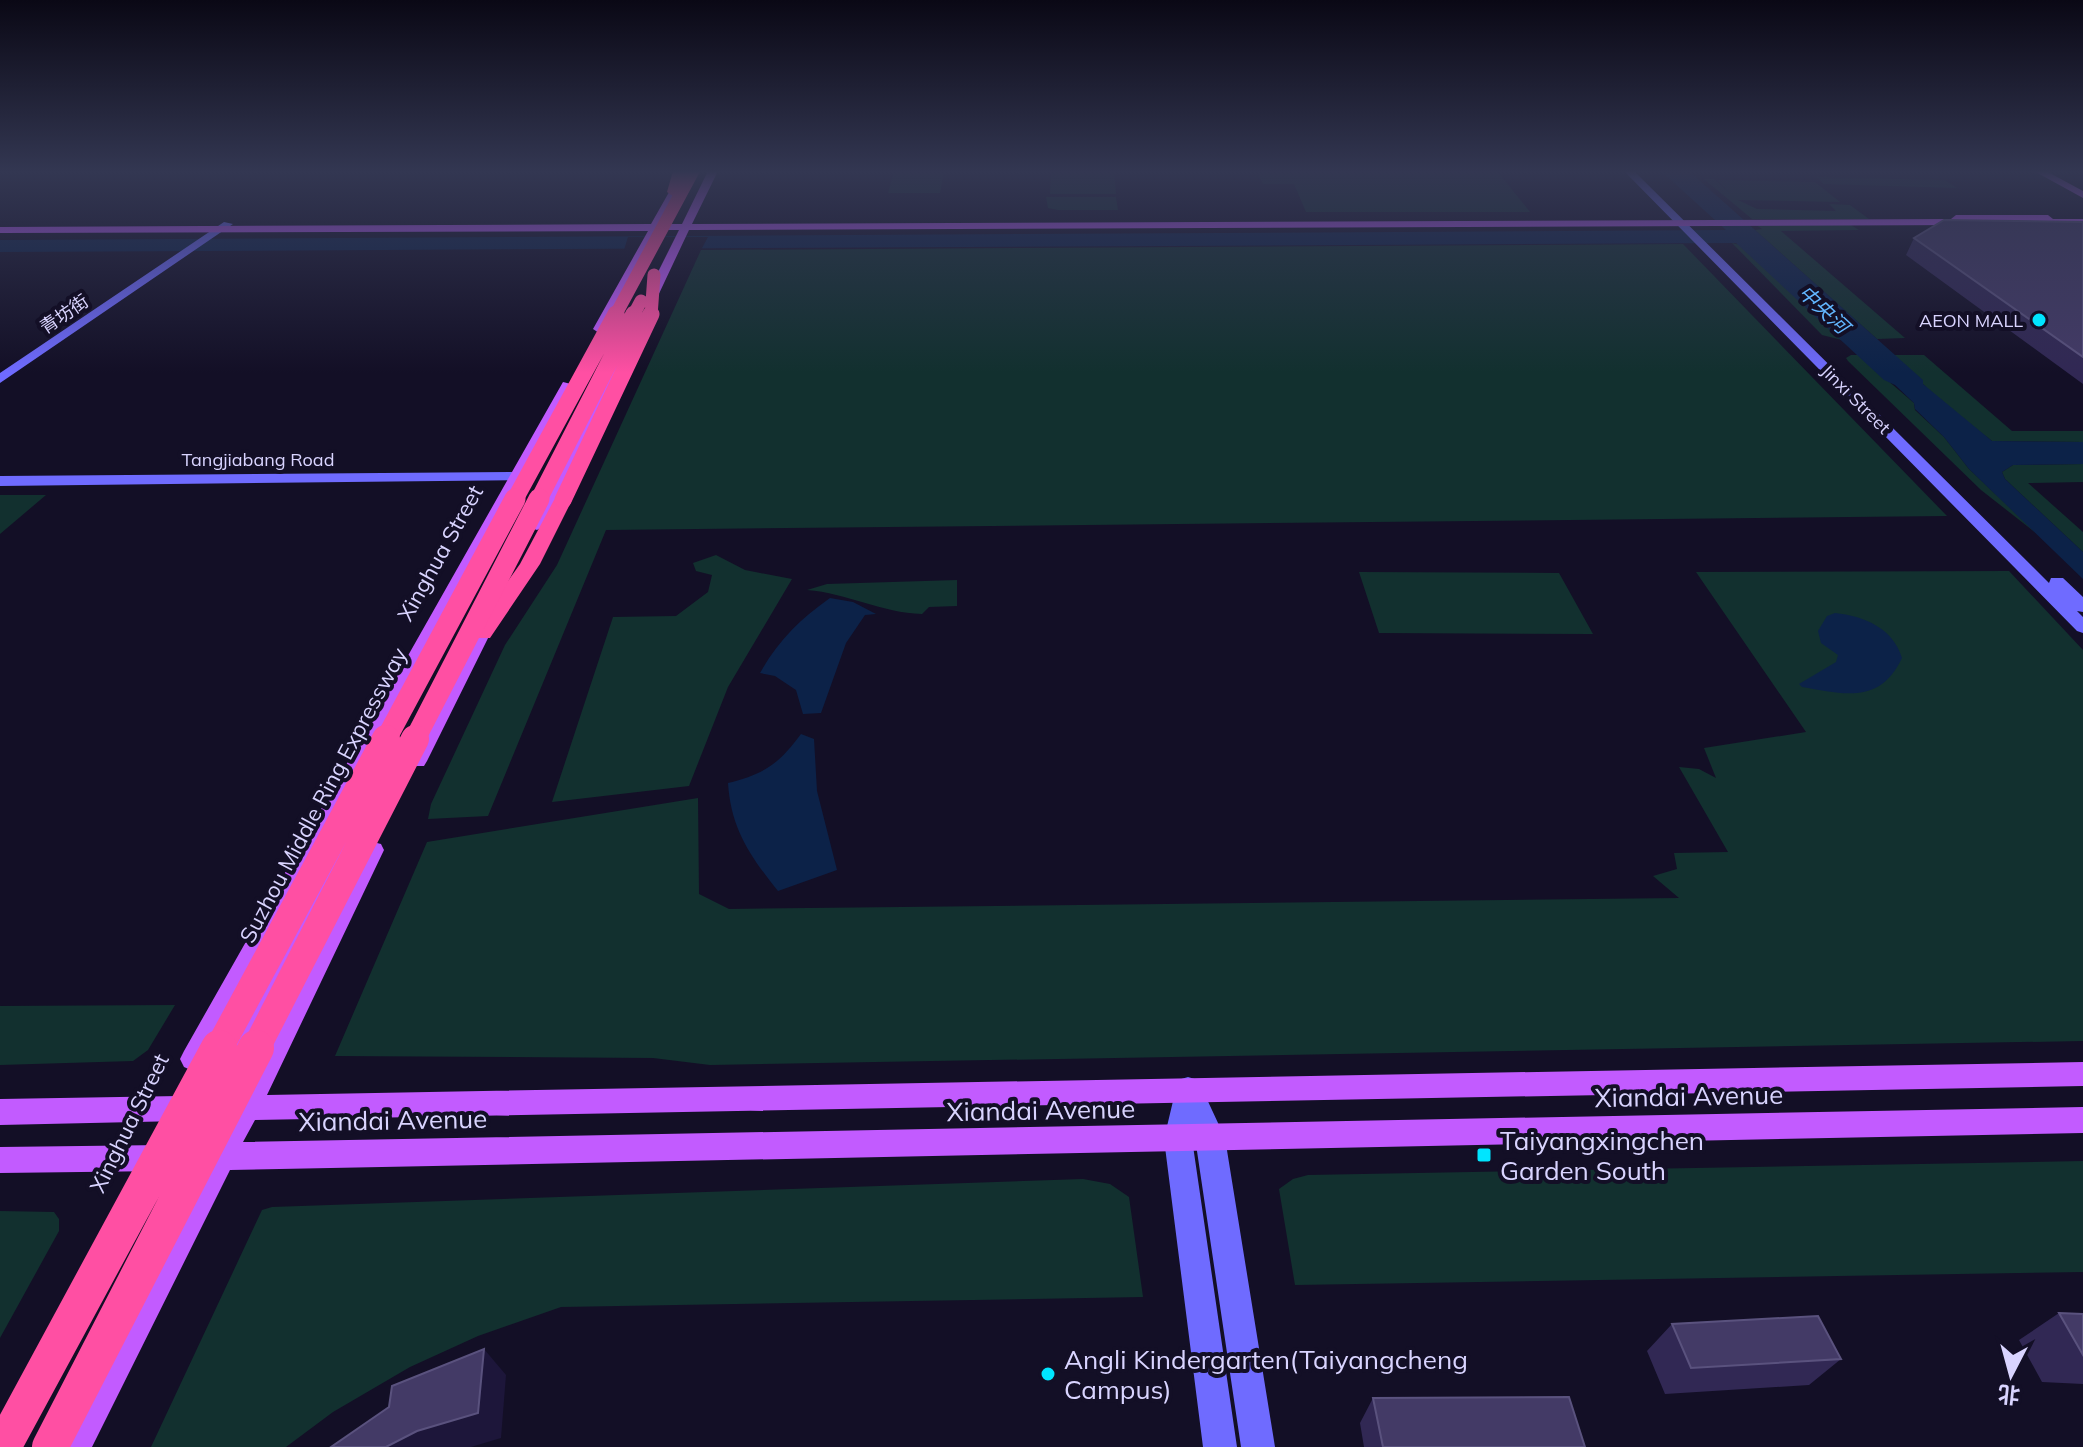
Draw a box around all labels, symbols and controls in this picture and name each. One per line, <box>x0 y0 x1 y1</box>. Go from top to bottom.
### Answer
water label: 中央河 <box>1794 279 1857 341</box>
street label: 青坊街 <box>35 289 93 339</box>
place label: AEON MALL <box>1919 309 2023 332</box>
marker: AEON MALL <box>2030 311 2048 329</box>
street label: Jinxi Street <box>1816 359 1896 439</box>
street label: Tangjiabang Road <box>182 448 334 471</box>
street label: Xinghua Street <box>391 480 489 626</box>
street label: Suzhou Middle Ring Expressway <box>233 642 413 947</box>
street label: Xinghua Street <box>83 1049 175 1197</box>
street label: Xiandai Avenue <box>1594 1078 1784 1114</box>
street label: Xiandai Avenue <box>946 1092 1136 1128</box>
street label: Xiandai Avenue <box>298 1102 488 1138</box>
place label: Taiyangxingchen Garden South <box>1500 1124 1704 1187</box>
marker: Taiyangxingchen Garden South <box>1475 1146 1493 1164</box>
north arrow <box>1971 1335 2051 1415</box>
place label: Angli Kindergarten(Taiyangcheng Campus) <box>1064 1343 1468 1406</box>
marker: Angli Kindergarten(Taiyangcheng Campus) <box>1039 1365 1057 1383</box>
text: 北 <box>1996 1380 2021 1410</box>

